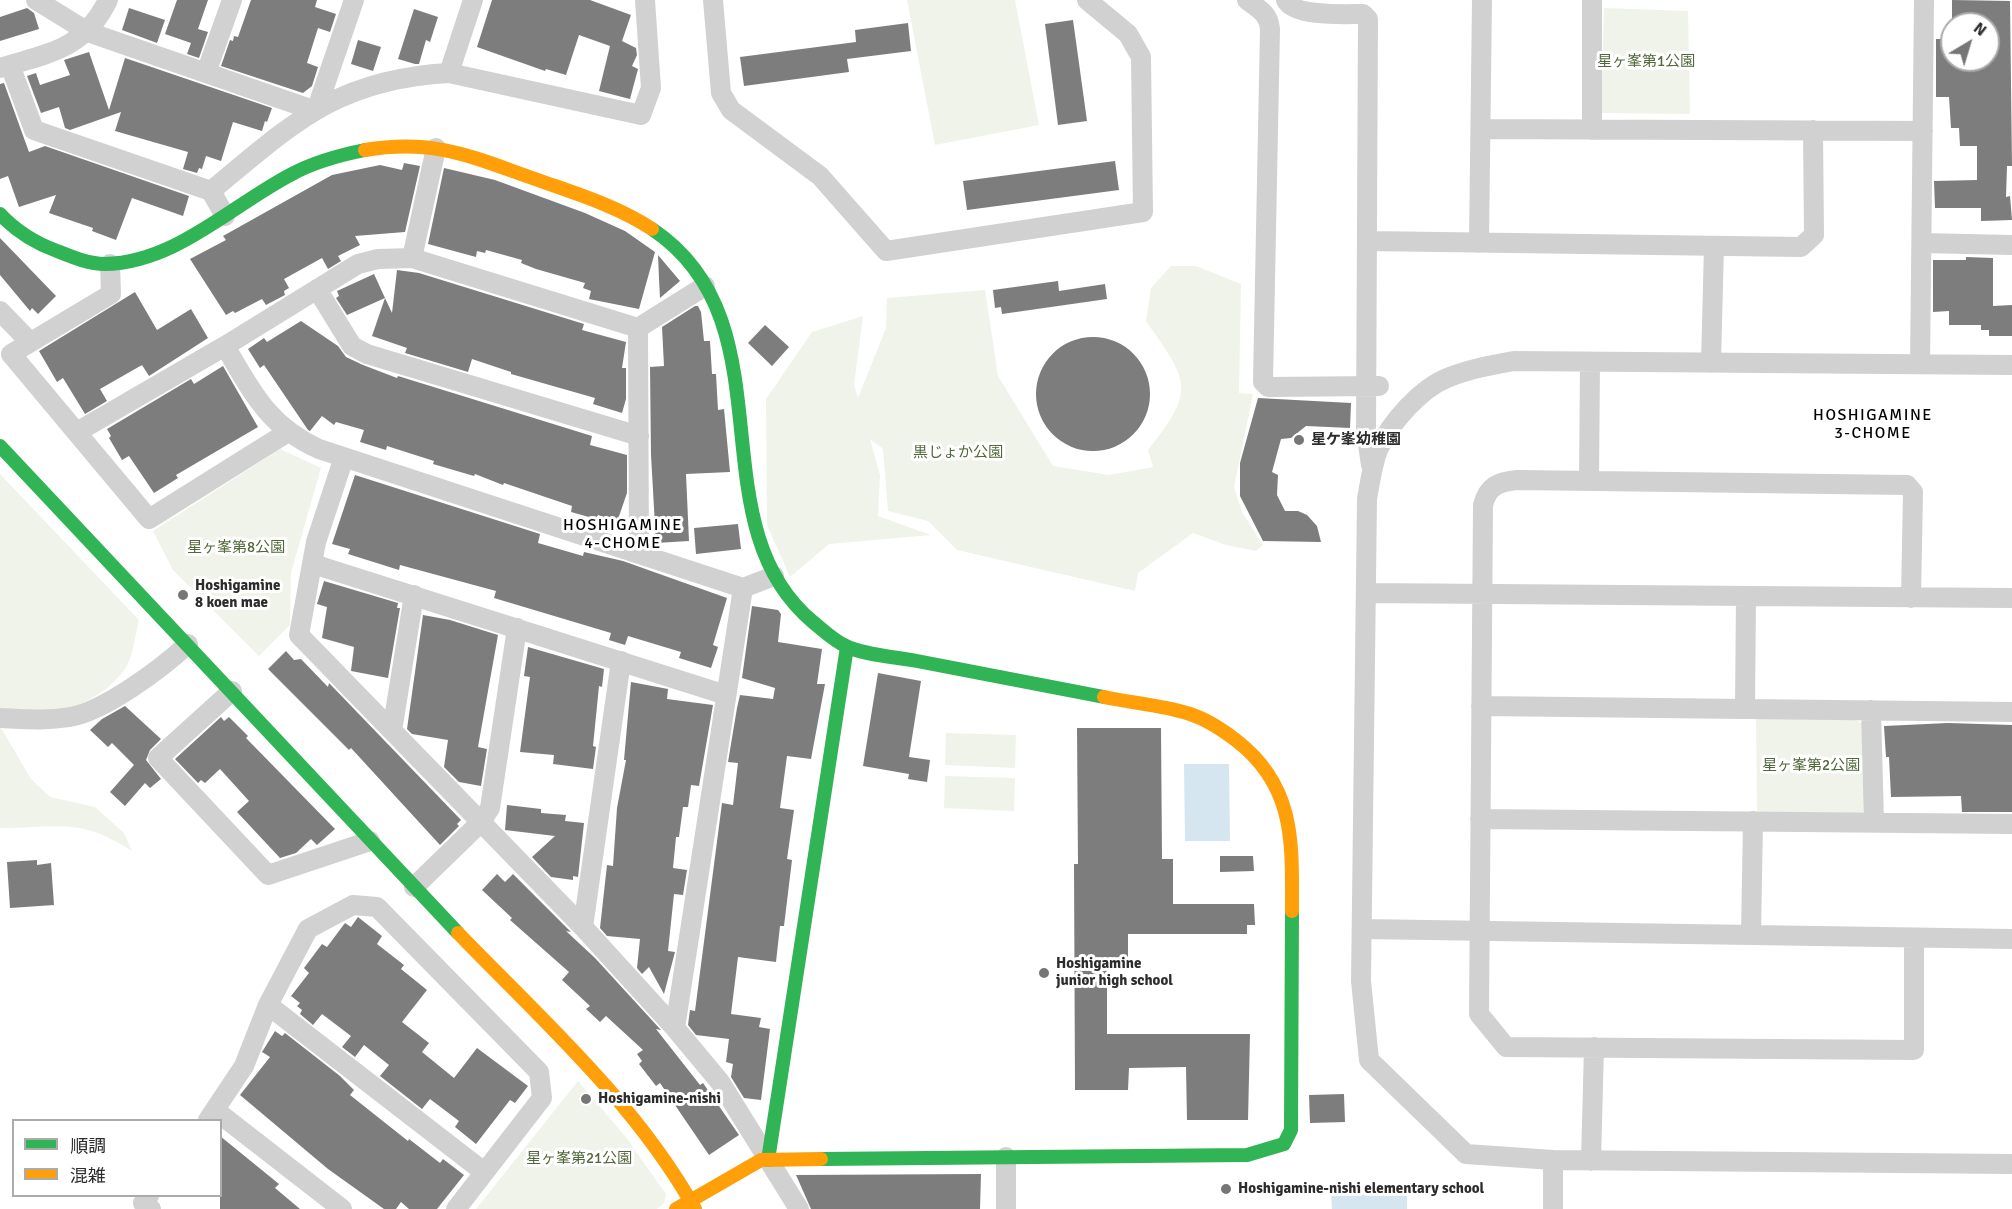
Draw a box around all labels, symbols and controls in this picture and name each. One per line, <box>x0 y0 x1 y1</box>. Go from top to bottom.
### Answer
north arrow <box>1940 12 2000 72</box>
text: N <box>1969 18 1990 41</box>
park label: 星ヶ峯第1公園 <box>1597 53 1695 71</box>
district label: HOSHIGAMINE 3-CHOME <box>1813 406 1933 444</box>
place label: 星ケ峯幼稚園 <box>1311 431 1401 449</box>
marker: 星ケ峯幼稚園 <box>1292 433 1306 447</box>
park label: 黒じょか公園 <box>913 444 1003 462</box>
district label: HOSHIGAMINE 4-CHOME <box>563 516 683 554</box>
park label: 星ヶ峯第8公園 <box>187 539 285 557</box>
place label: Hoshigamine 8 koen mae <box>195 577 280 612</box>
marker: Hoshigamine 8 koen mae <box>176 588 190 602</box>
park label: 星ヶ峯第2公園 <box>1762 757 1860 775</box>
place label: Hoshigamine junior high school <box>1056 955 1173 990</box>
marker: Hoshigamine junior high school <box>1037 966 1051 980</box>
place label: Hoshigamine-nishi <box>598 1090 721 1108</box>
marker: Hoshigamine-nishi <box>579 1092 593 1106</box>
legend <box>12 1119 222 1197</box>
text: 順調 <box>70 1135 106 1157</box>
park label: 星ヶ峯第21公園 <box>526 1150 632 1168</box>
text: 混雑 <box>70 1165 106 1187</box>
place label: Hoshigamine-nishi elementary school <box>1238 1180 1484 1198</box>
marker: Hoshigamine-nishi elementary school <box>1219 1182 1233 1196</box>

